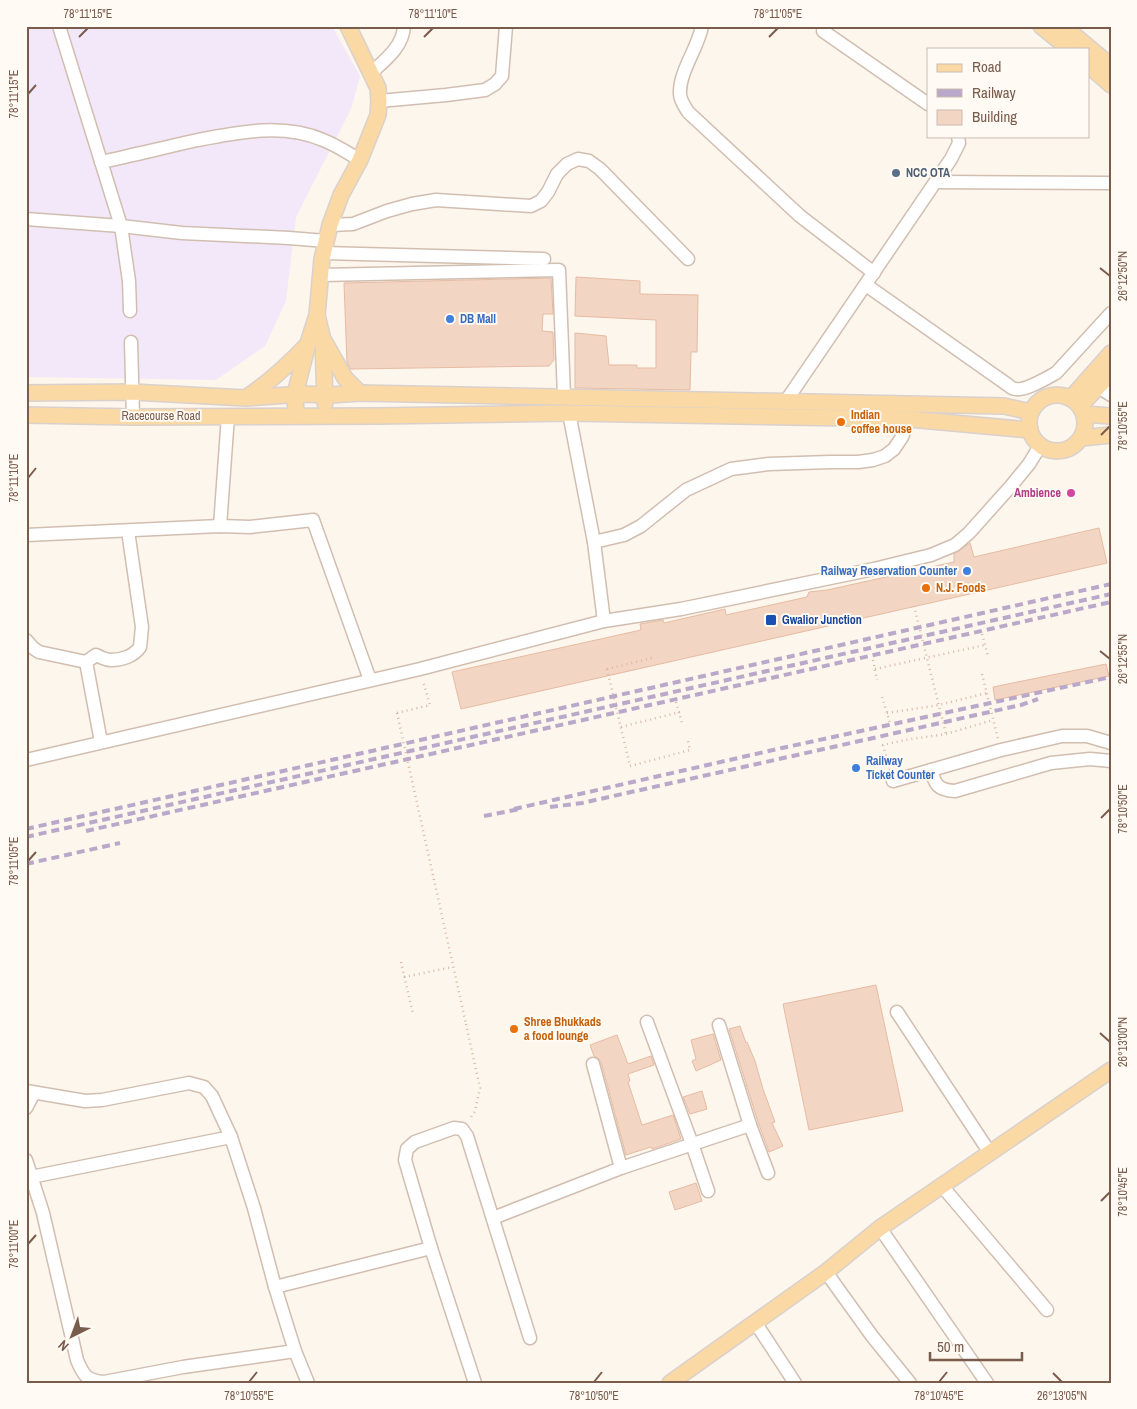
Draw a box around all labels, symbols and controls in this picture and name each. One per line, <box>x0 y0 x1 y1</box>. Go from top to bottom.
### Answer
text: 78°11'15"E <box>64 6 112 22</box>
text: 78°11'10"E <box>409 6 457 22</box>
text: 78°11'05"E <box>754 6 802 22</box>
legend <box>927 48 1090 138</box>
text: Road <box>972 56 1001 77</box>
text: 78°11'15"E <box>6 70 22 118</box>
text: Railway <box>972 82 1017 103</box>
text: Building <box>972 106 1017 127</box>
place label: NCC OTA <box>906 165 951 181</box>
marker: NCC OTA <box>890 167 902 179</box>
text: 26°12'50"N <box>1115 251 1131 301</box>
place label: DB Mall <box>460 311 496 327</box>
marker: DB Mall <box>444 313 456 325</box>
text: 78°10'55"E <box>1115 401 1131 451</box>
place label: Indian coffee house <box>851 407 912 437</box>
street label: Racecourse Road <box>122 408 200 424</box>
marker: Indian coffee house <box>835 416 847 428</box>
text: 78°11'10"E <box>6 454 22 502</box>
place label: Ambience <box>1014 485 1062 501</box>
marker: Ambience <box>1065 487 1077 499</box>
place label: Railway Reservation Counter <box>821 563 957 579</box>
marker: Railway Reservation Counter <box>961 565 973 577</box>
place label: N.J. Foods <box>936 580 986 596</box>
marker: N.J. Foods <box>920 582 932 594</box>
place label: Gwalior Junction <box>782 612 862 628</box>
marker: Gwalior Junction <box>764 613 778 627</box>
text: 26°12'55"N <box>1115 634 1131 684</box>
place label: Railway Ticket Counter <box>866 753 935 783</box>
marker: Railway Ticket Counter <box>850 762 862 774</box>
text: 78°10'50"E <box>1115 784 1131 834</box>
text: 78°11'05"E <box>6 837 22 885</box>
place label: Shree Bhukkads a food lounge <box>524 1014 602 1044</box>
text: 26°13'00"N <box>1115 1017 1131 1067</box>
marker: Shree Bhukkads a food lounge <box>508 1023 520 1035</box>
text: 78°10'45"E <box>1115 1167 1131 1217</box>
text: 78°11'00"E <box>6 1220 22 1268</box>
north arrow <box>48 1312 98 1362</box>
scale bar <box>930 1329 1022 1361</box>
text: N <box>54 1336 72 1355</box>
text: 50 m <box>937 1336 964 1357</box>
text: 78°10'55"E <box>224 1388 274 1404</box>
text: 78°10'50"E <box>569 1388 619 1404</box>
text: 78°10'45"E <box>914 1388 964 1404</box>
text: 26°13'05"N <box>1037 1388 1087 1404</box>

